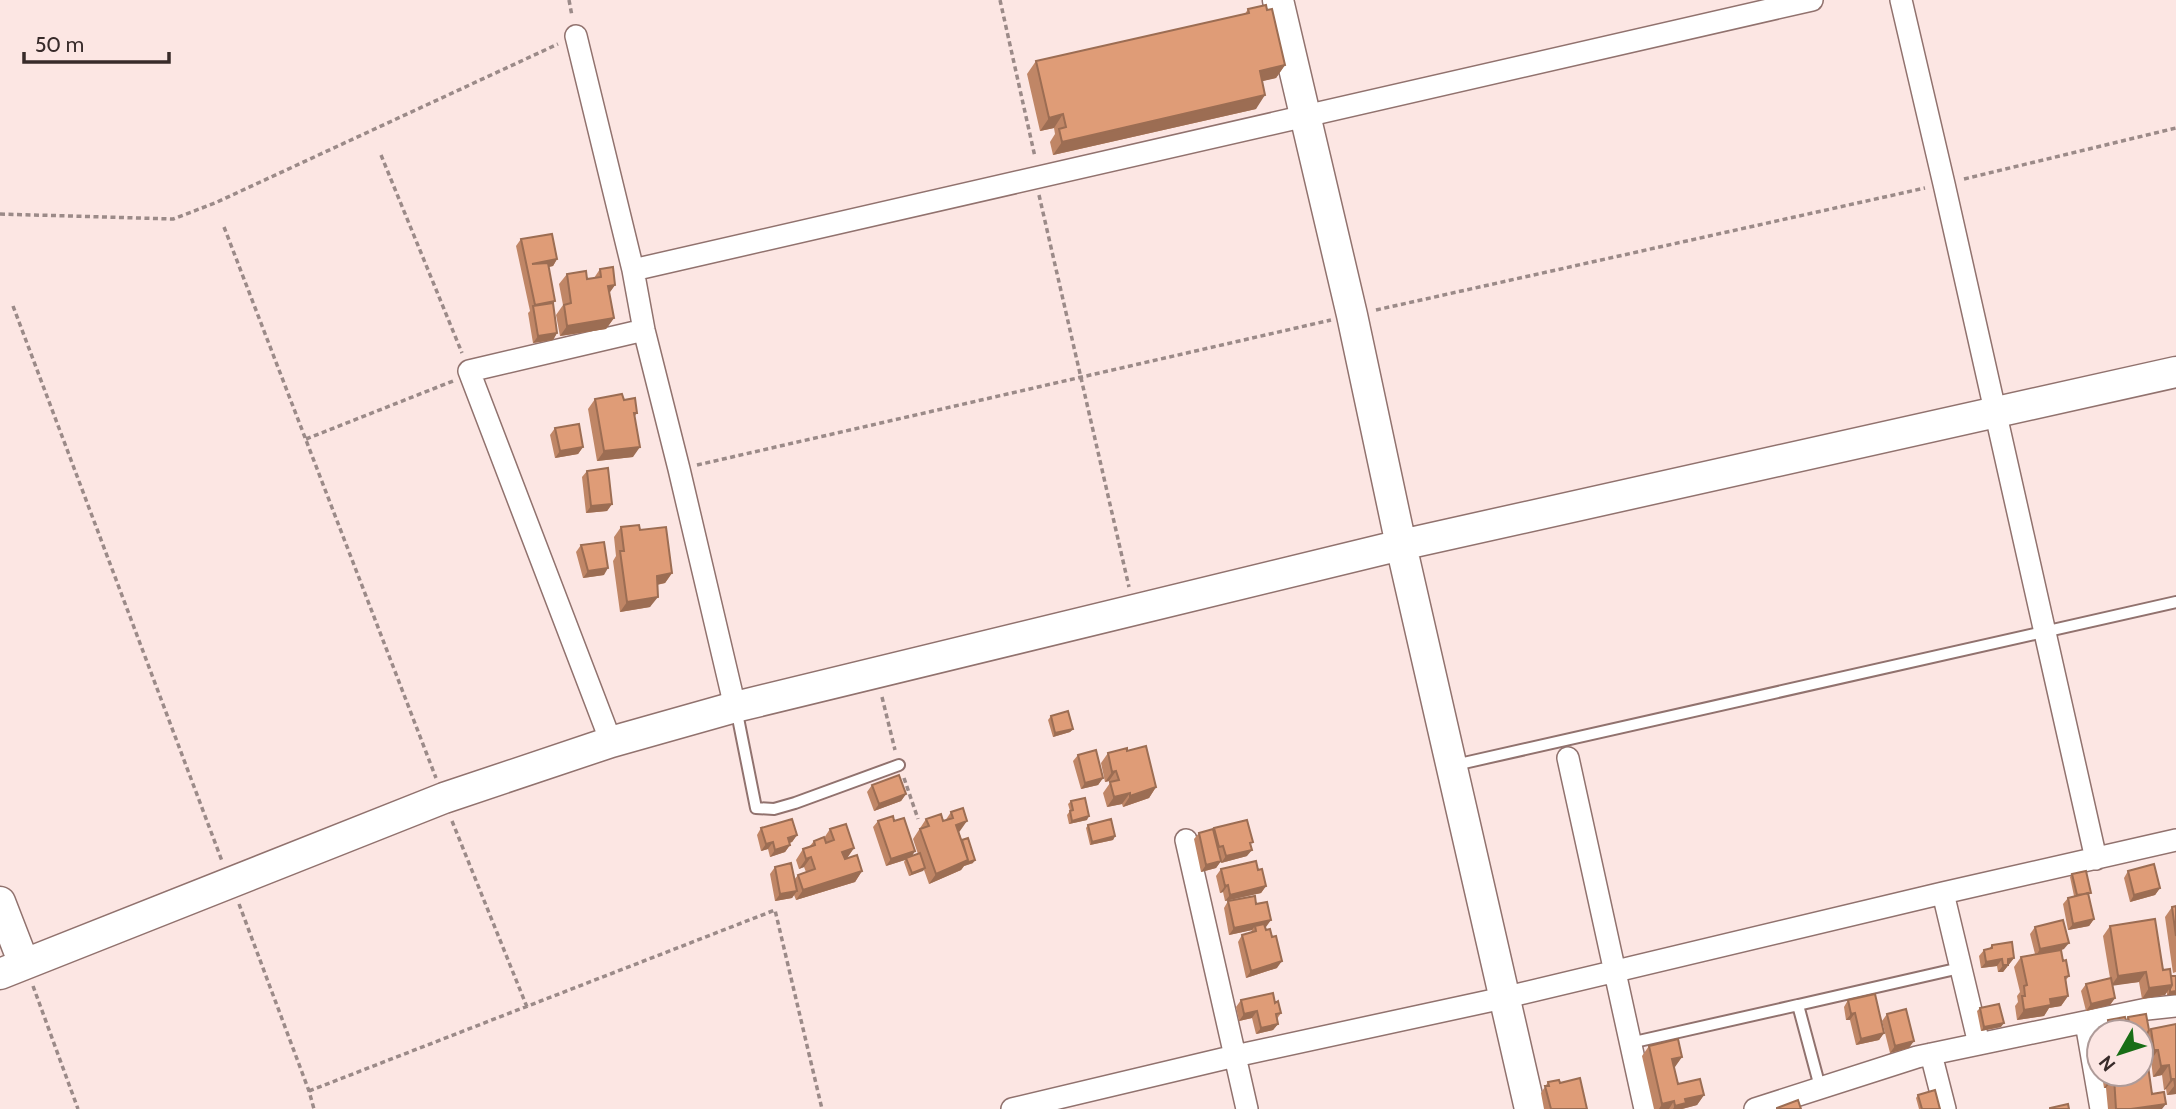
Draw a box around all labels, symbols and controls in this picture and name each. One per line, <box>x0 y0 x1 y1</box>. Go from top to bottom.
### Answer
scale bar <box>24 21 170 65</box>
text: 50 m <box>35 32 84 57</box>
north arrow <box>2085 1018 2155 1088</box>
text: N <box>2094 1051 2120 1076</box>

